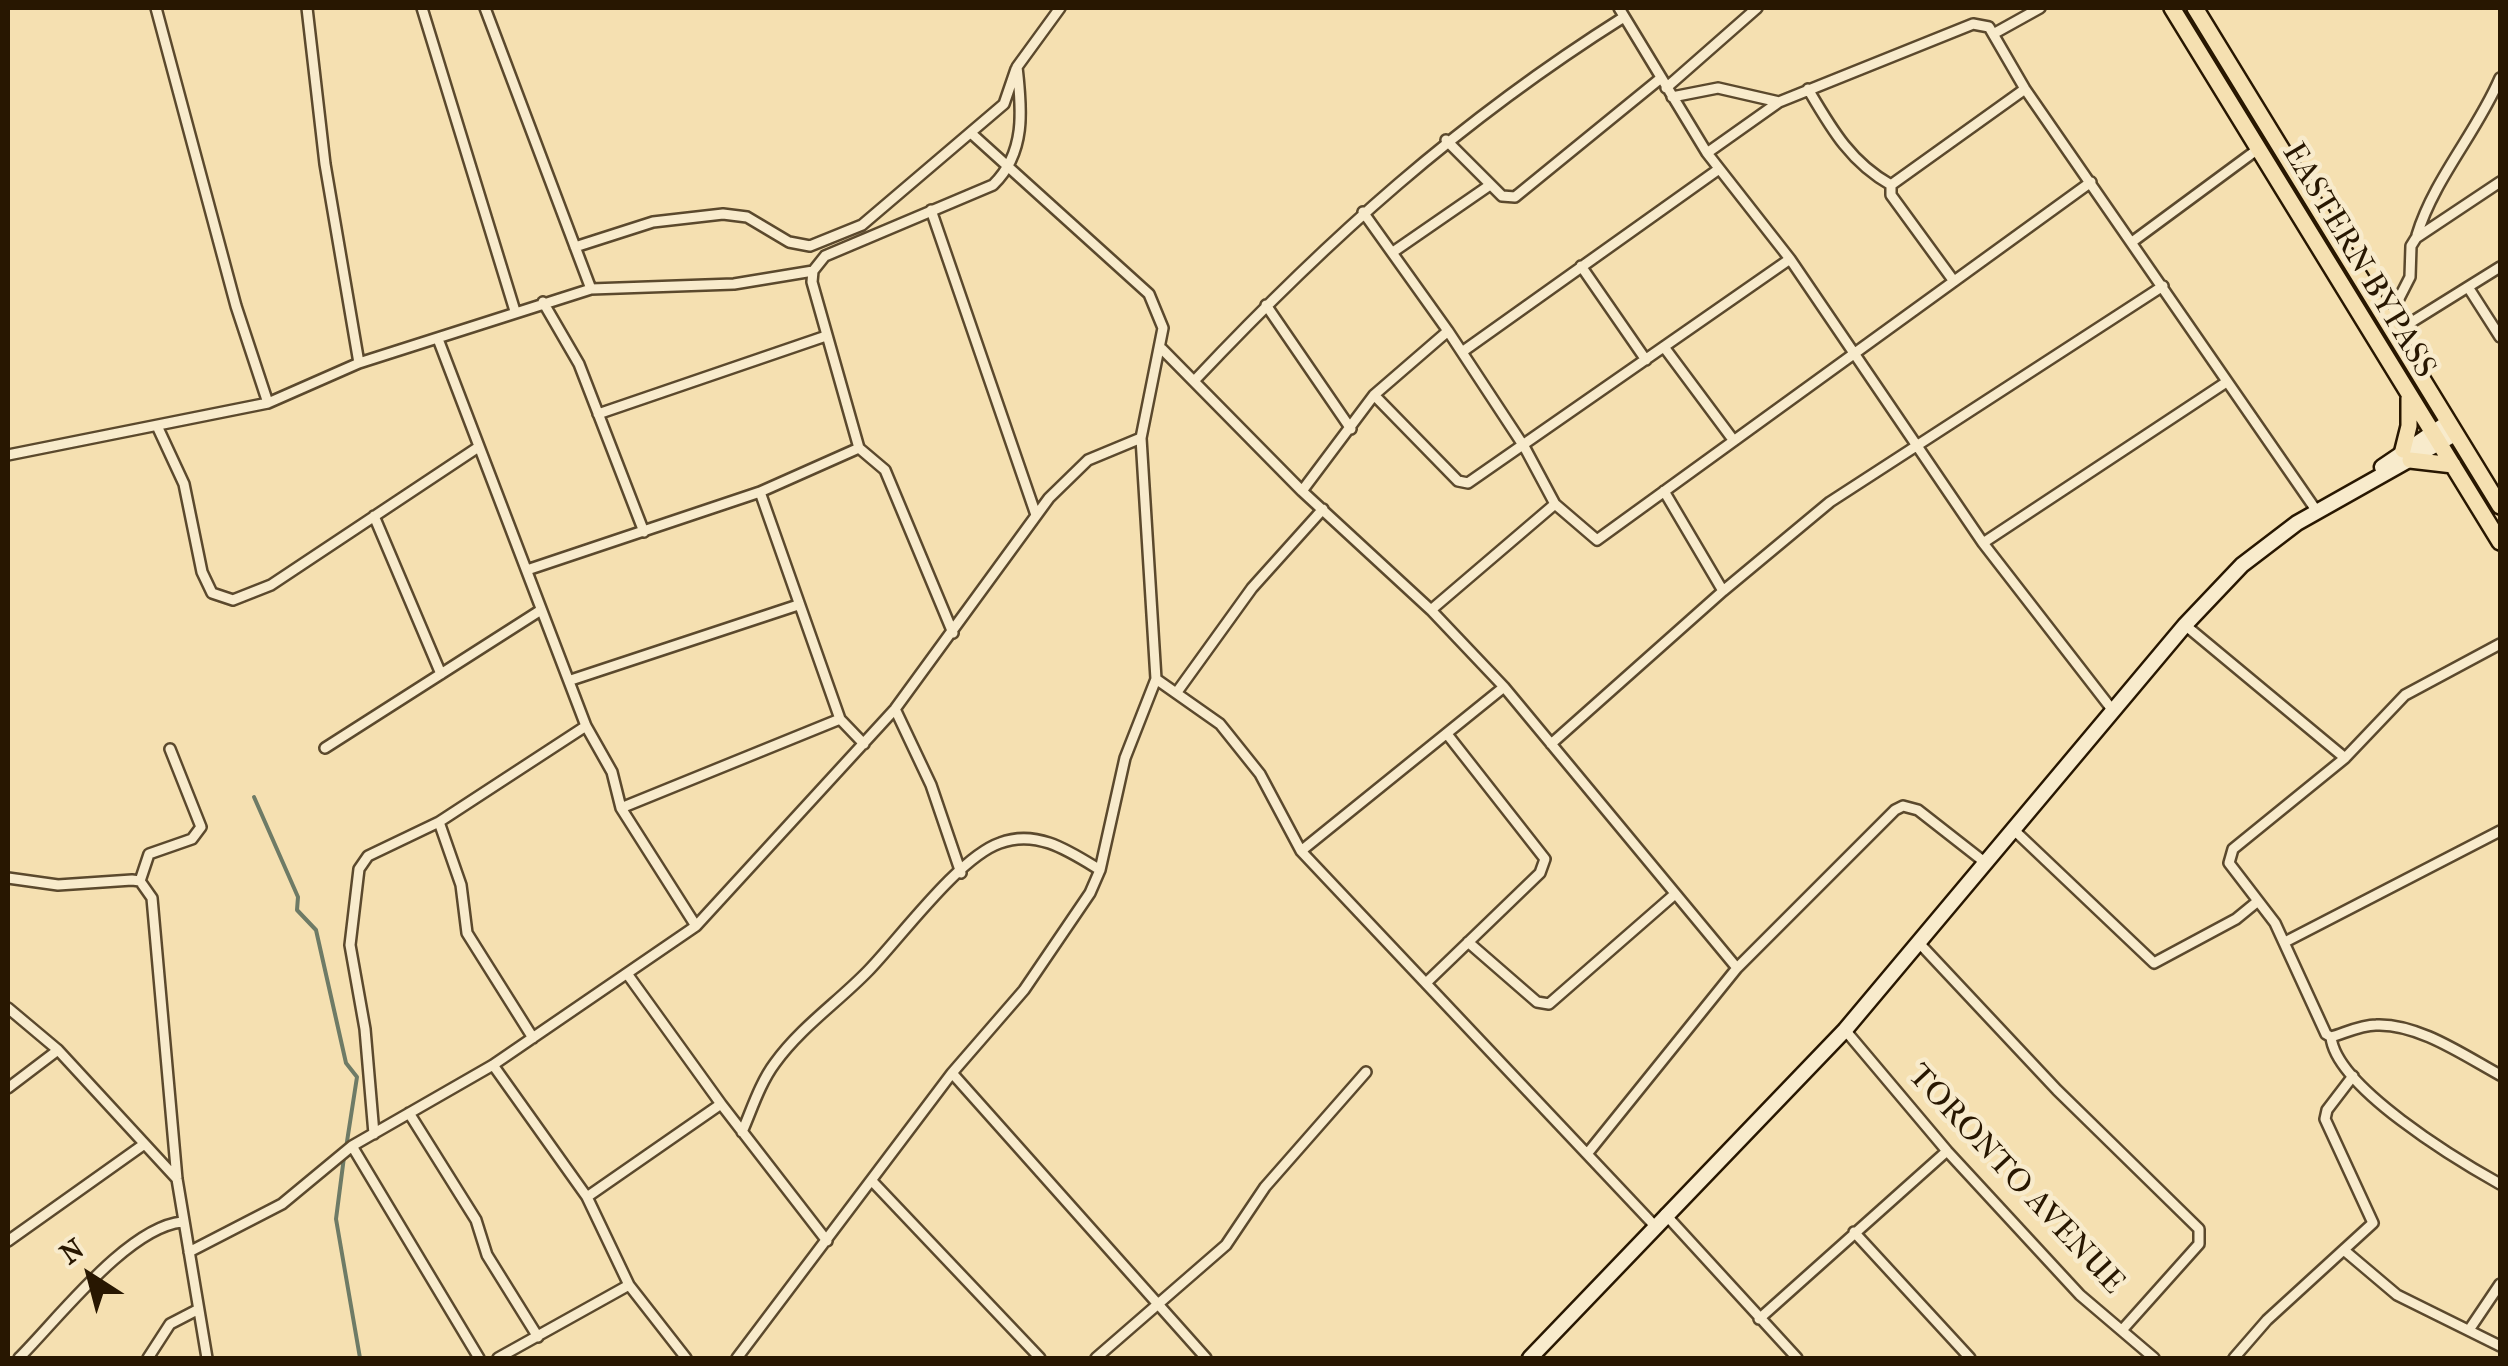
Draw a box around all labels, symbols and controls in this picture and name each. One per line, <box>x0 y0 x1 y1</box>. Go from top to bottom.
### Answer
street label: EASTERN BYPASS <box>2273 137 2443 385</box>
street label: TORONTO AVENUE <box>1899 1057 2131 1303</box>
north arrow <box>40 1226 140 1326</box>
text: N <box>54 1232 90 1271</box>

